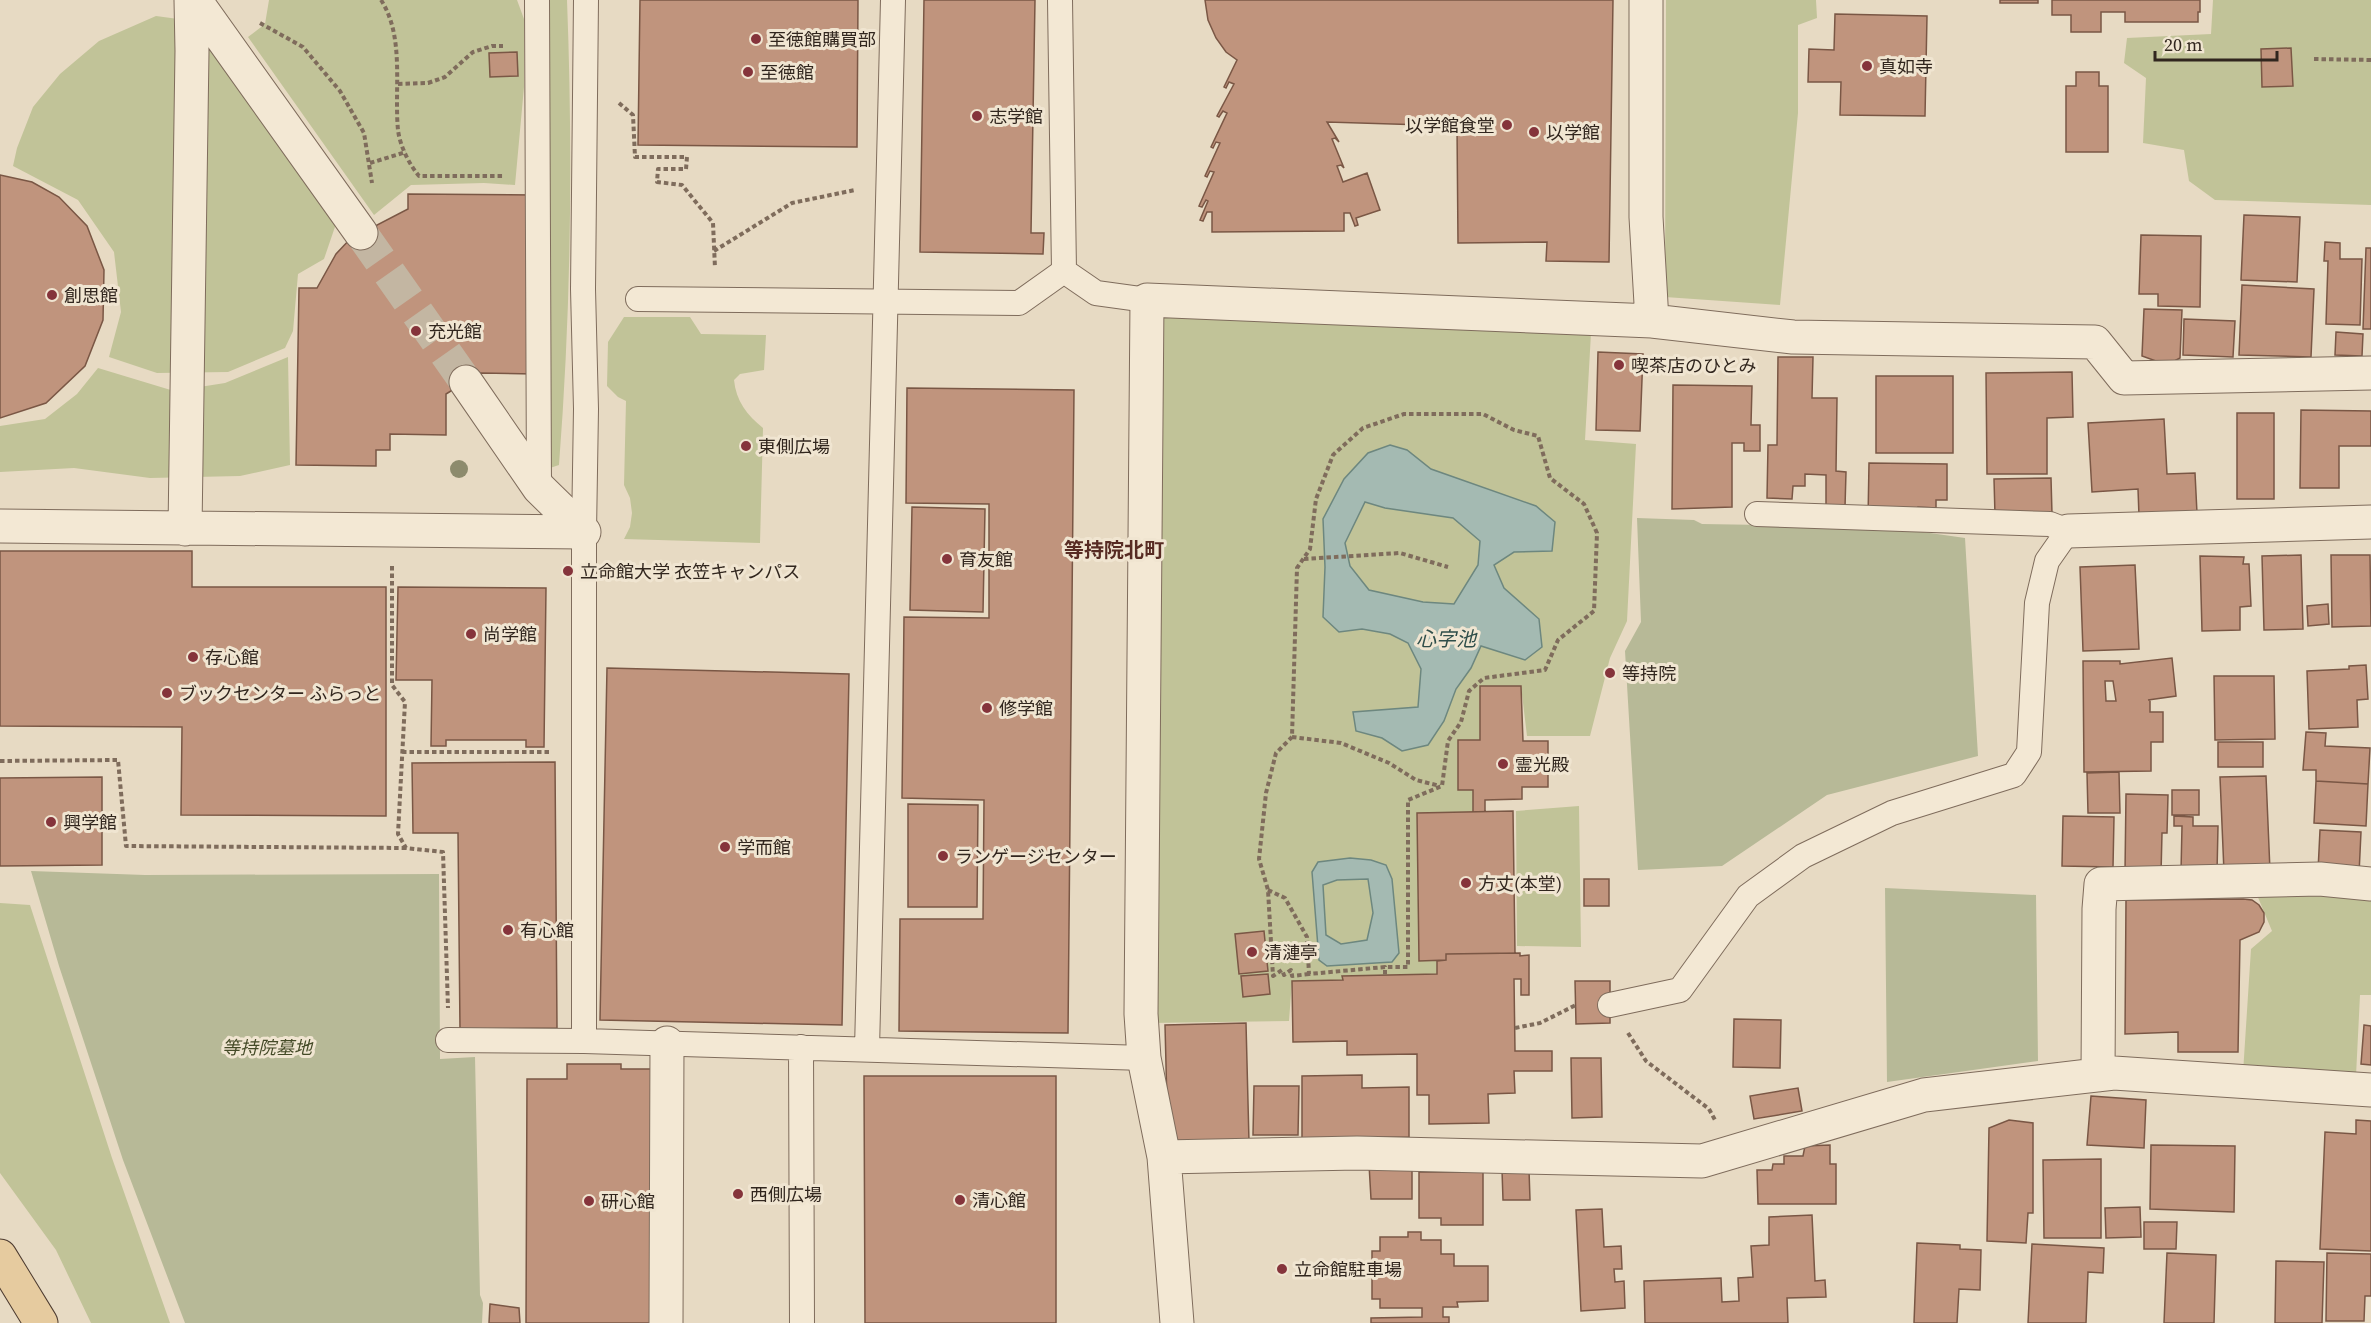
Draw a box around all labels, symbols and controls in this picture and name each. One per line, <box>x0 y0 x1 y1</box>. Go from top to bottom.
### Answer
scale bar <box>2155 24 2276 62</box>
place label: 至徳館購買部 <box>768 27 876 52</box>
marker: 至徳館購買部 <box>749 32 763 46</box>
text: 20 m <box>2164 32 2202 57</box>
place label: 真如寺 <box>1879 54 1933 79</box>
marker: 真如寺 <box>1860 59 1874 73</box>
place label: 至徳館 <box>760 60 814 85</box>
marker: 至徳館 <box>741 65 755 79</box>
place label: 志学館 <box>989 104 1043 129</box>
marker: 志学館 <box>970 109 984 123</box>
place label: 以学館食堂 <box>1405 113 1495 138</box>
marker: 以学館食堂 <box>1500 118 1514 132</box>
place label: 以学館 <box>1546 120 1600 145</box>
marker: 以学館 <box>1527 125 1541 139</box>
place label: 創思館 <box>64 283 118 308</box>
marker: 創思館 <box>45 288 59 302</box>
place label: 充光館 <box>428 319 482 344</box>
marker: 充光館 <box>409 324 423 338</box>
place label: 喫茶店のひとみ <box>1631 353 1756 378</box>
marker: 喫茶店のひとみ <box>1612 358 1626 372</box>
place label: 東側広場 <box>758 434 830 459</box>
marker: 東側広場 <box>739 439 753 453</box>
district label: 等持院北町 <box>1064 536 1164 564</box>
place label: 育友館 <box>959 547 1013 572</box>
marker: 育友館 <box>940 552 954 566</box>
place label: 立命館大学 衣笠キャンパス <box>580 559 800 584</box>
marker: 立命館大学 衣笠キャンパス <box>561 564 575 578</box>
place label: 尚学館 <box>483 622 537 647</box>
water label: 心字池 <box>1416 625 1478 653</box>
marker: 尚学館 <box>464 627 478 641</box>
place label: 存心館 <box>205 645 259 670</box>
marker: 存心館 <box>186 650 200 664</box>
place label: 等持院 <box>1622 661 1676 686</box>
marker: 等持院 <box>1603 666 1617 680</box>
place label: ブックセンター ふらっと <box>179 681 381 706</box>
marker: ブックセンター ふらっと <box>160 686 174 700</box>
place label: 修学館 <box>999 696 1053 721</box>
marker: 修学館 <box>980 701 994 715</box>
place label: 霊光殿 <box>1515 752 1569 777</box>
marker: 霊光殿 <box>1496 757 1510 771</box>
place label: 興学館 <box>63 810 117 835</box>
marker: 興学館 <box>44 815 58 829</box>
place label: 学而館 <box>737 835 791 860</box>
marker: 学而館 <box>718 840 732 854</box>
place label: ランゲージセンター <box>955 844 1117 869</box>
marker: ランゲージセンター <box>936 849 950 863</box>
place label: 方丈(本堂) <box>1478 871 1562 896</box>
marker: 方丈(本堂) <box>1459 876 1473 890</box>
place label: 有心館 <box>520 918 574 943</box>
marker: 有心館 <box>501 923 515 937</box>
place label: 清漣亭 <box>1264 940 1318 965</box>
marker: 清漣亭 <box>1245 945 1259 959</box>
park label: 等持院墓地 <box>222 1035 314 1060</box>
place label: 西側広場 <box>750 1182 822 1207</box>
marker: 西側広場 <box>731 1187 745 1201</box>
place label: 清心館 <box>972 1188 1026 1213</box>
place label: 研心館 <box>601 1189 655 1214</box>
marker: 清心館 <box>953 1193 967 1207</box>
marker: 研心館 <box>582 1194 596 1208</box>
place label: 立命館駐車場 <box>1294 1257 1402 1282</box>
marker: 立命館駐車場 <box>1275 1262 1289 1276</box>

